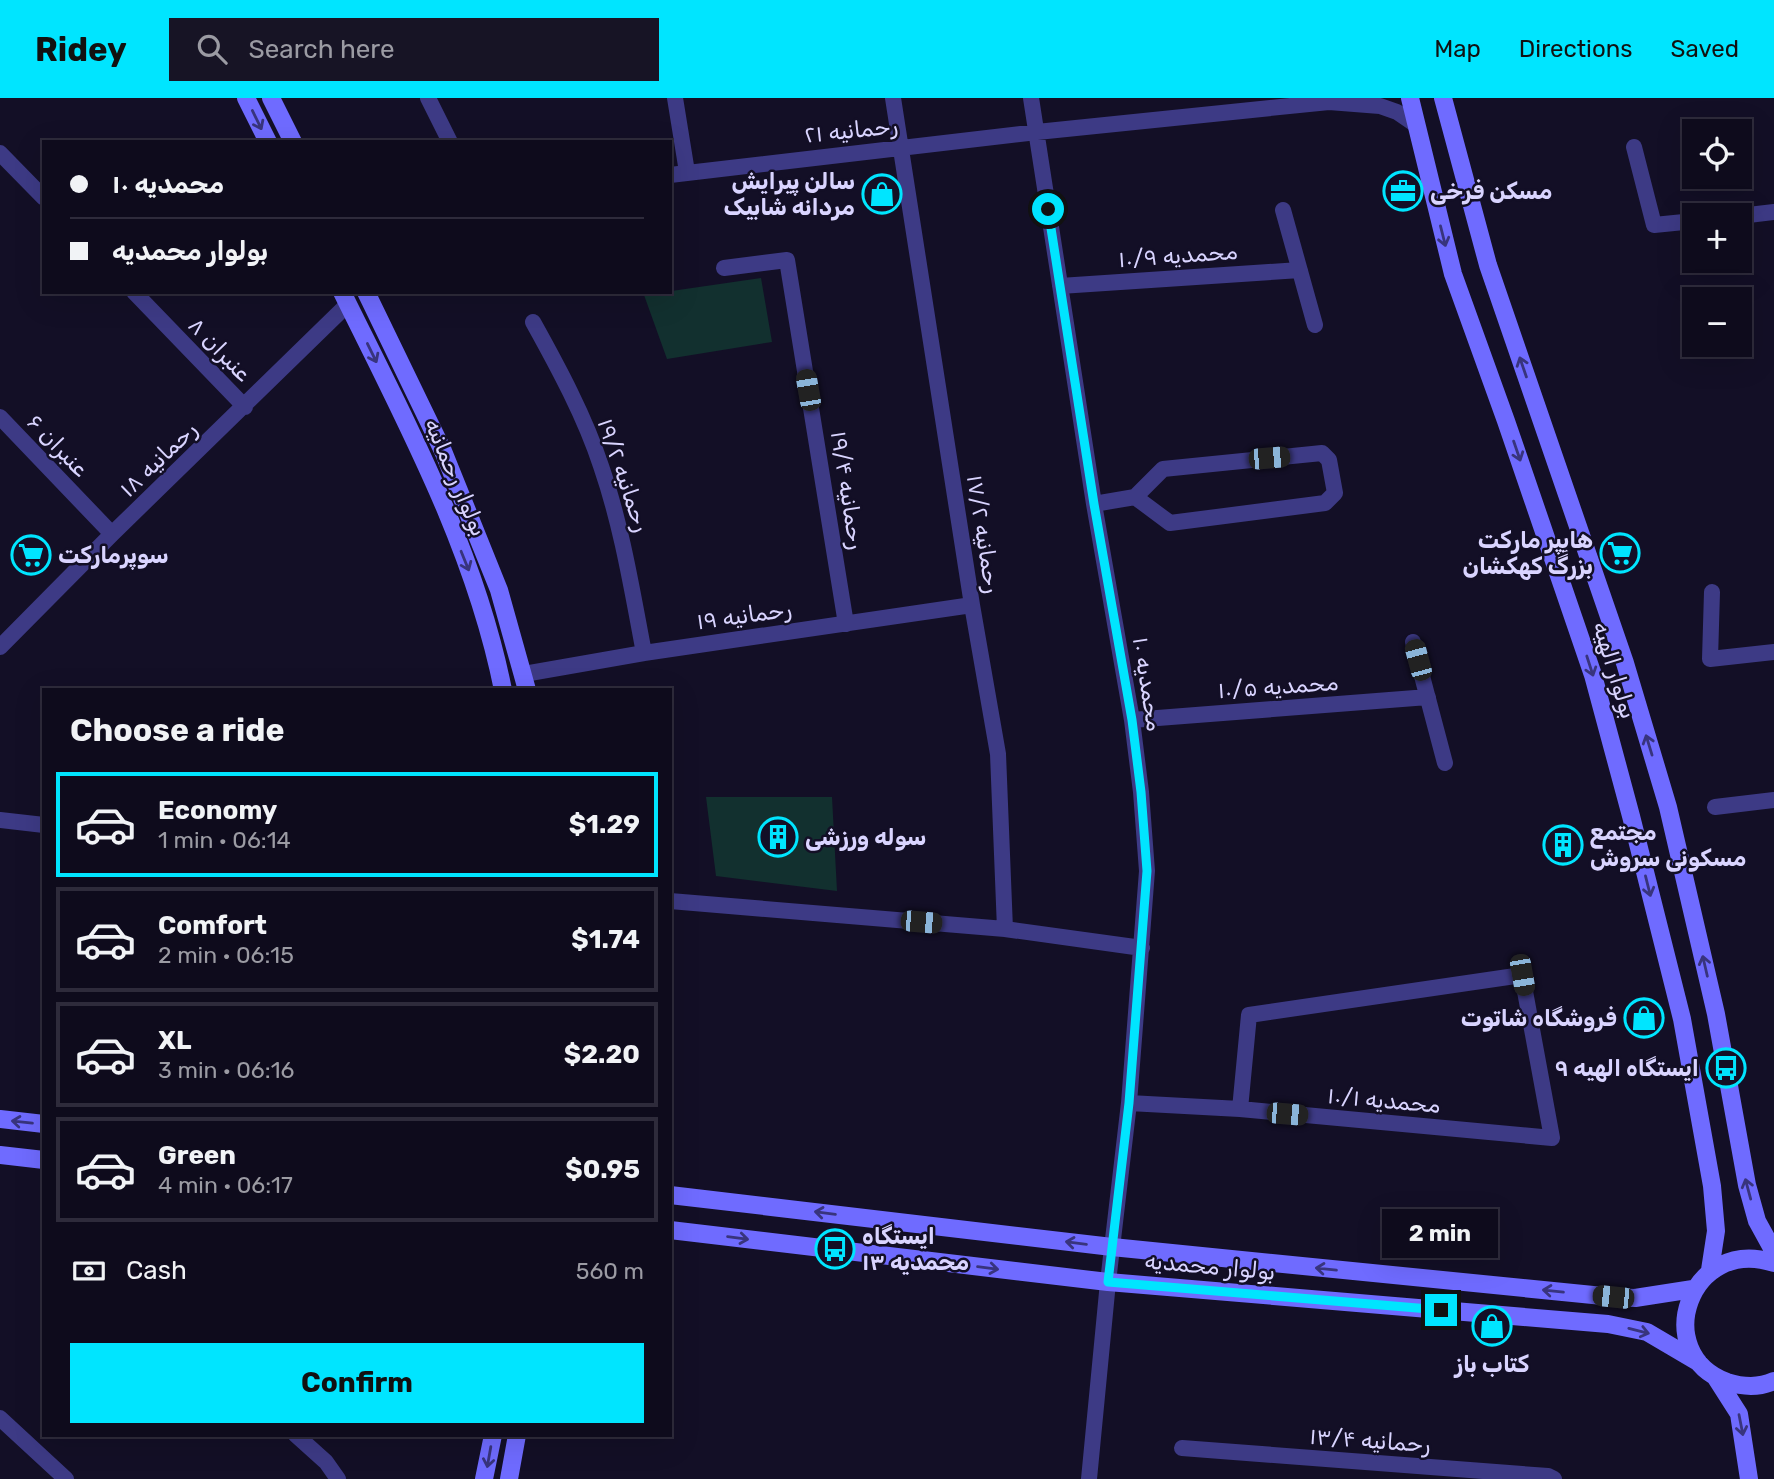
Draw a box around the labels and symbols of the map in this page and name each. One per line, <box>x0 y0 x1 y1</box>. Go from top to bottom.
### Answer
one-way arrow <box>251 109 265 130</box>
street label: رحمانیه ۲۱ <box>803 111 899 149</box>
place label: سالن پیرایش مردانه شابیک <box>723 167 855 221</box>
office icon: مسکن فرخی <box>1382 170 1424 212</box>
shop icon: سالن پیرایش مردانه شابیک <box>861 173 903 215</box>
place label: مسکن فرخی <box>1430 177 1552 205</box>
route start <box>1032 193 1064 225</box>
one-way arrow <box>1437 224 1450 247</box>
street label: محمدیه ۱۰/۹ <box>1117 237 1239 273</box>
street label: عنبران ۸ <box>183 311 257 387</box>
one-way arrow <box>366 342 380 363</box>
one-way arrow <box>1516 356 1528 378</box>
car <box>795 367 822 413</box>
street label: عنبران ۶ <box>21 408 95 482</box>
street label: بولوار رحمانیه <box>419 414 493 540</box>
street label: رحمانیه ۱۸ <box>113 415 203 503</box>
street label: رحمانیه ۱۹/۲ <box>592 415 656 535</box>
street label: رحمانیه ۱۹/۴ <box>825 429 871 551</box>
one-way arrow <box>1511 440 1524 462</box>
car <box>1248 446 1291 470</box>
street label: رحمانیه ۱۷/۲ <box>961 473 1007 595</box>
place label: هایپر مارکت بزرگ کهکشان <box>1462 526 1593 580</box>
supermarket icon: هایپر مارکت بزرگ کهکشان <box>1599 532 1641 574</box>
supermarket icon: سوپرمارکت <box>10 534 52 576</box>
place label: سوپرمارکت <box>58 541 169 571</box>
one-way arrow <box>460 550 473 571</box>
street label: رحمانیه ۱۹ <box>695 594 793 636</box>
street label: بولوار الهیه <box>1587 618 1643 722</box>
street label: محمدیه ۱۰ <box>1127 635 1169 733</box>
car <box>1403 637 1434 683</box>
one-way arrow <box>1585 655 1597 677</box>
street label: محمدیه ۱۰/۵ <box>1217 668 1339 704</box>
one-way arrow <box>1642 735 1655 757</box>
building icon: سوله ورزشی <box>757 816 799 858</box>
place label: مجتمع مسکونی سروش <box>1590 818 1746 872</box>
place label: سوله ورزشی <box>805 823 926 851</box>
building icon: مجتمع مسکونی سروش <box>1542 824 1584 866</box>
one-way arrow <box>1642 874 1655 897</box>
car <box>900 910 943 934</box>
car <box>1509 952 1536 998</box>
one-way arrow <box>1697 955 1711 978</box>
shop icon: فروشگاه شاتوت <box>1623 997 1665 1039</box>
place label: فروشگاه شاتوت <box>1461 1004 1617 1032</box>
bus stop icon: ایستگاه الهیه ۹ <box>1705 1047 1747 1089</box>
place label: ایستگاه الهیه ۹ <box>1555 1054 1699 1082</box>
street label: محمدیه ۱۰/۱ <box>1326 1081 1442 1119</box>
car <box>1266 1102 1309 1126</box>
one-way arrow <box>11 1115 34 1128</box>
one-way arrow <box>1741 1178 1754 1201</box>
one-way arrow <box>814 1206 837 1219</box>
callout: 2 min <box>1383 1208 1499 1258</box>
place label: ایستگاه محمدیه ۱۳ <box>862 1222 969 1276</box>
bus stop icon: ایستگاه محمدیه ۱۳ <box>814 1228 856 1270</box>
one-way arrow <box>726 1231 749 1244</box>
one-way arrow <box>1065 1236 1087 1249</box>
street label: بولوار محمدیه <box>1143 1246 1277 1286</box>
one-way arrow <box>976 1261 999 1274</box>
one-way arrow <box>1315 1262 1338 1275</box>
car <box>1592 1284 1635 1310</box>
one-way arrow <box>1542 1285 1564 1298</box>
route end <box>1425 1294 1457 1326</box>
shop icon: کتاب باز <box>1471 1305 1513 1347</box>
one-way arrow <box>1627 1325 1650 1338</box>
place label: کتاب باز <box>1453 1350 1529 1378</box>
one-way arrow <box>1735 1413 1748 1436</box>
street label: رحمانیه ۱۳/۴ <box>1308 1422 1432 1458</box>
one-way arrow <box>482 1445 495 1468</box>

